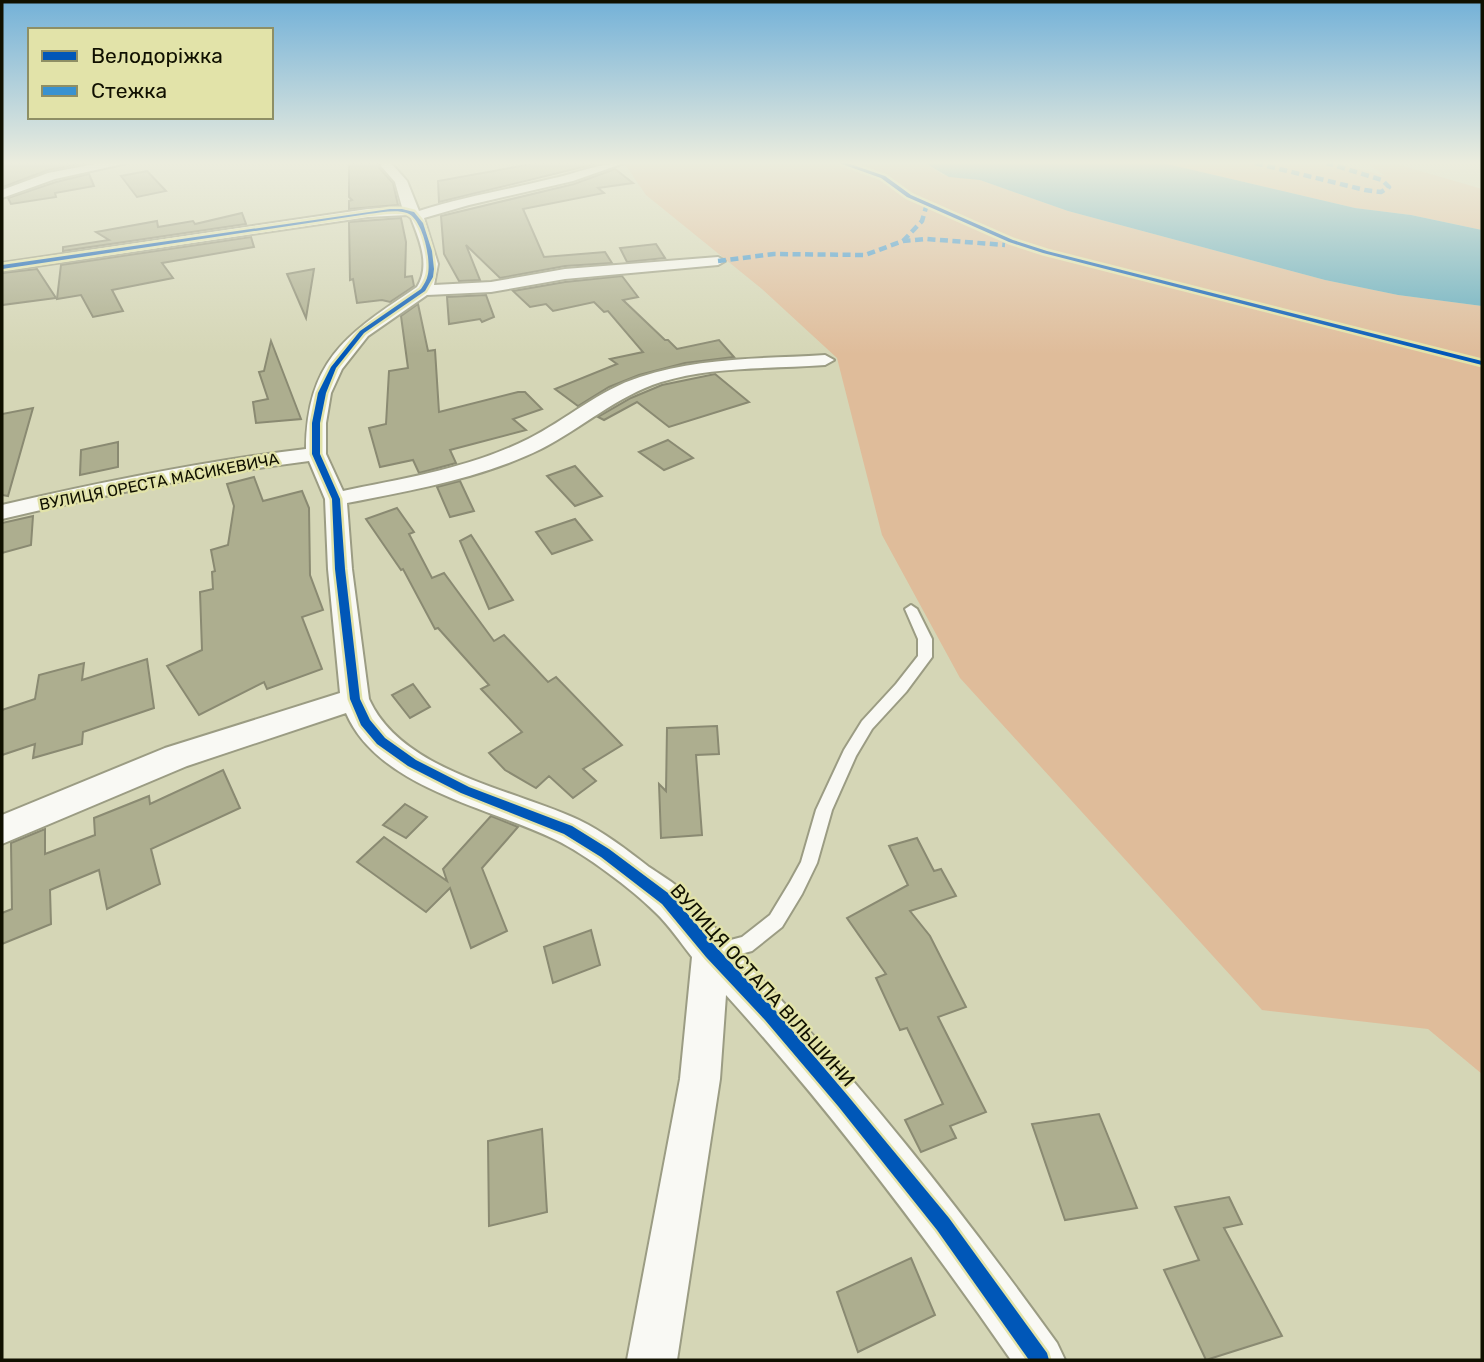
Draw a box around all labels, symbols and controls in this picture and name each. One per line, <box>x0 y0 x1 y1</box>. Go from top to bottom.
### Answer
legend <box>28 28 273 119</box>
text: Велодоріжка <box>91 43 223 68</box>
text: Стежка <box>91 78 167 103</box>
street label: ВУЛИЦЯ ОРЕСТА МАСИКЕВИЧА <box>38 449 281 514</box>
street label: ВУЛИЦЯ ОСТАПА ВІЛЬШИНИ <box>665 879 860 1091</box>

